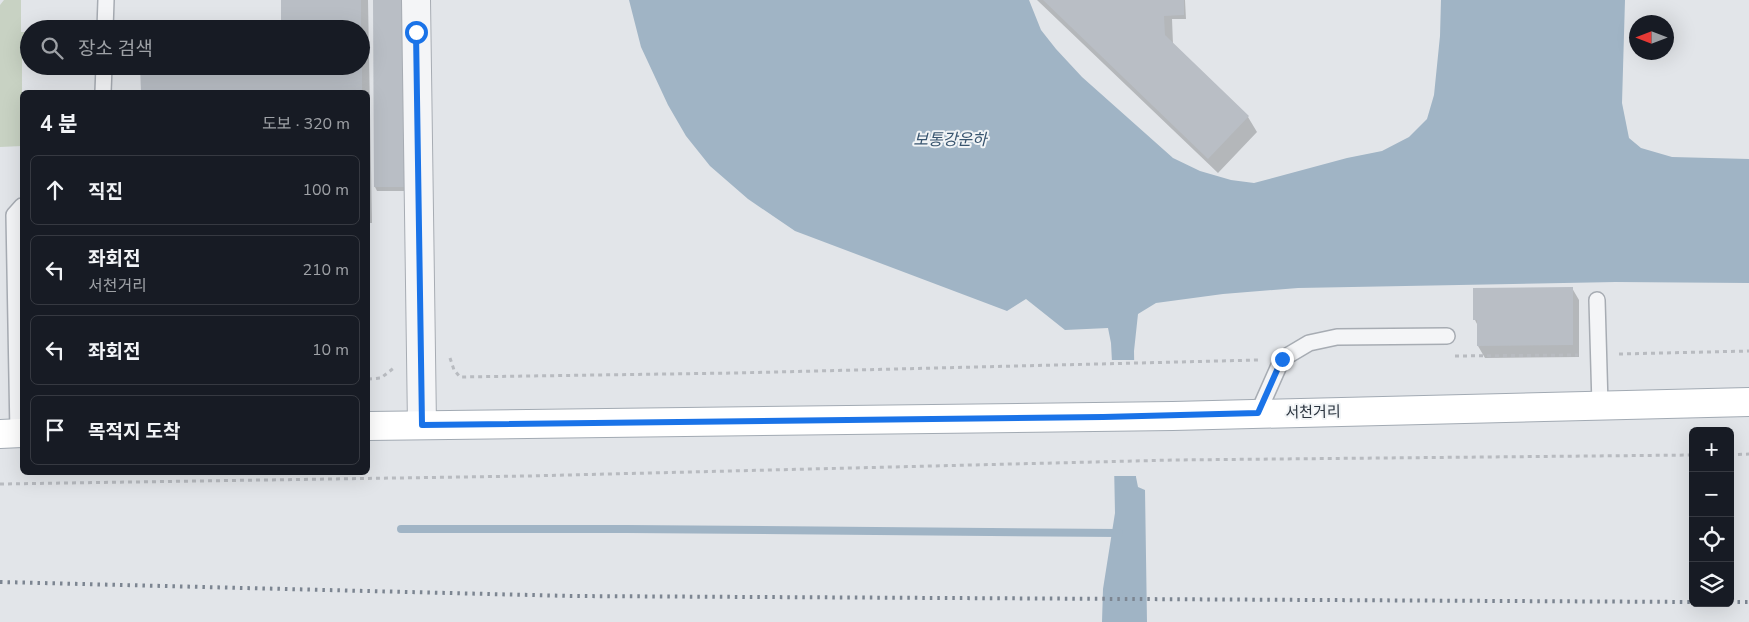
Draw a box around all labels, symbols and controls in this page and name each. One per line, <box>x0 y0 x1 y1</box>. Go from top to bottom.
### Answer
north arrow <box>1629 15 1674 60</box>
search box <box>20 20 370 75</box>
route start <box>405 21 428 44</box>
icon: search <box>38 34 66 62</box>
text: 장소 검색 <box>78 36 153 62</box>
text: 4 분 <box>40 110 78 138</box>
text: 도보 · 320 m <box>262 113 350 135</box>
water label: 보통강운하 <box>913 129 989 151</box>
icon: ahead <box>41 176 69 204</box>
text: 직진 <box>88 179 123 205</box>
text: 100 m <box>302 179 349 201</box>
text: 좌회전 <box>88 246 140 272</box>
icon: left <box>41 256 69 284</box>
text: 210 m <box>302 259 349 281</box>
text: 서천거리 <box>88 275 147 297</box>
icon: left <box>41 336 69 364</box>
text: 좌회전 <box>88 339 140 365</box>
text: 10 m <box>312 339 349 361</box>
route end <box>1271 348 1294 371</box>
street label: 서천거리 <box>1285 402 1341 422</box>
icon: arrive <box>41 416 69 444</box>
text: 목적지 도착 <box>88 419 181 445</box>
map controls <box>1689 427 1734 607</box>
button: + <box>1689 427 1734 472</box>
button: − <box>1689 472 1734 517</box>
button: locate <box>1689 517 1734 562</box>
button: layers <box>1689 562 1734 607</box>

